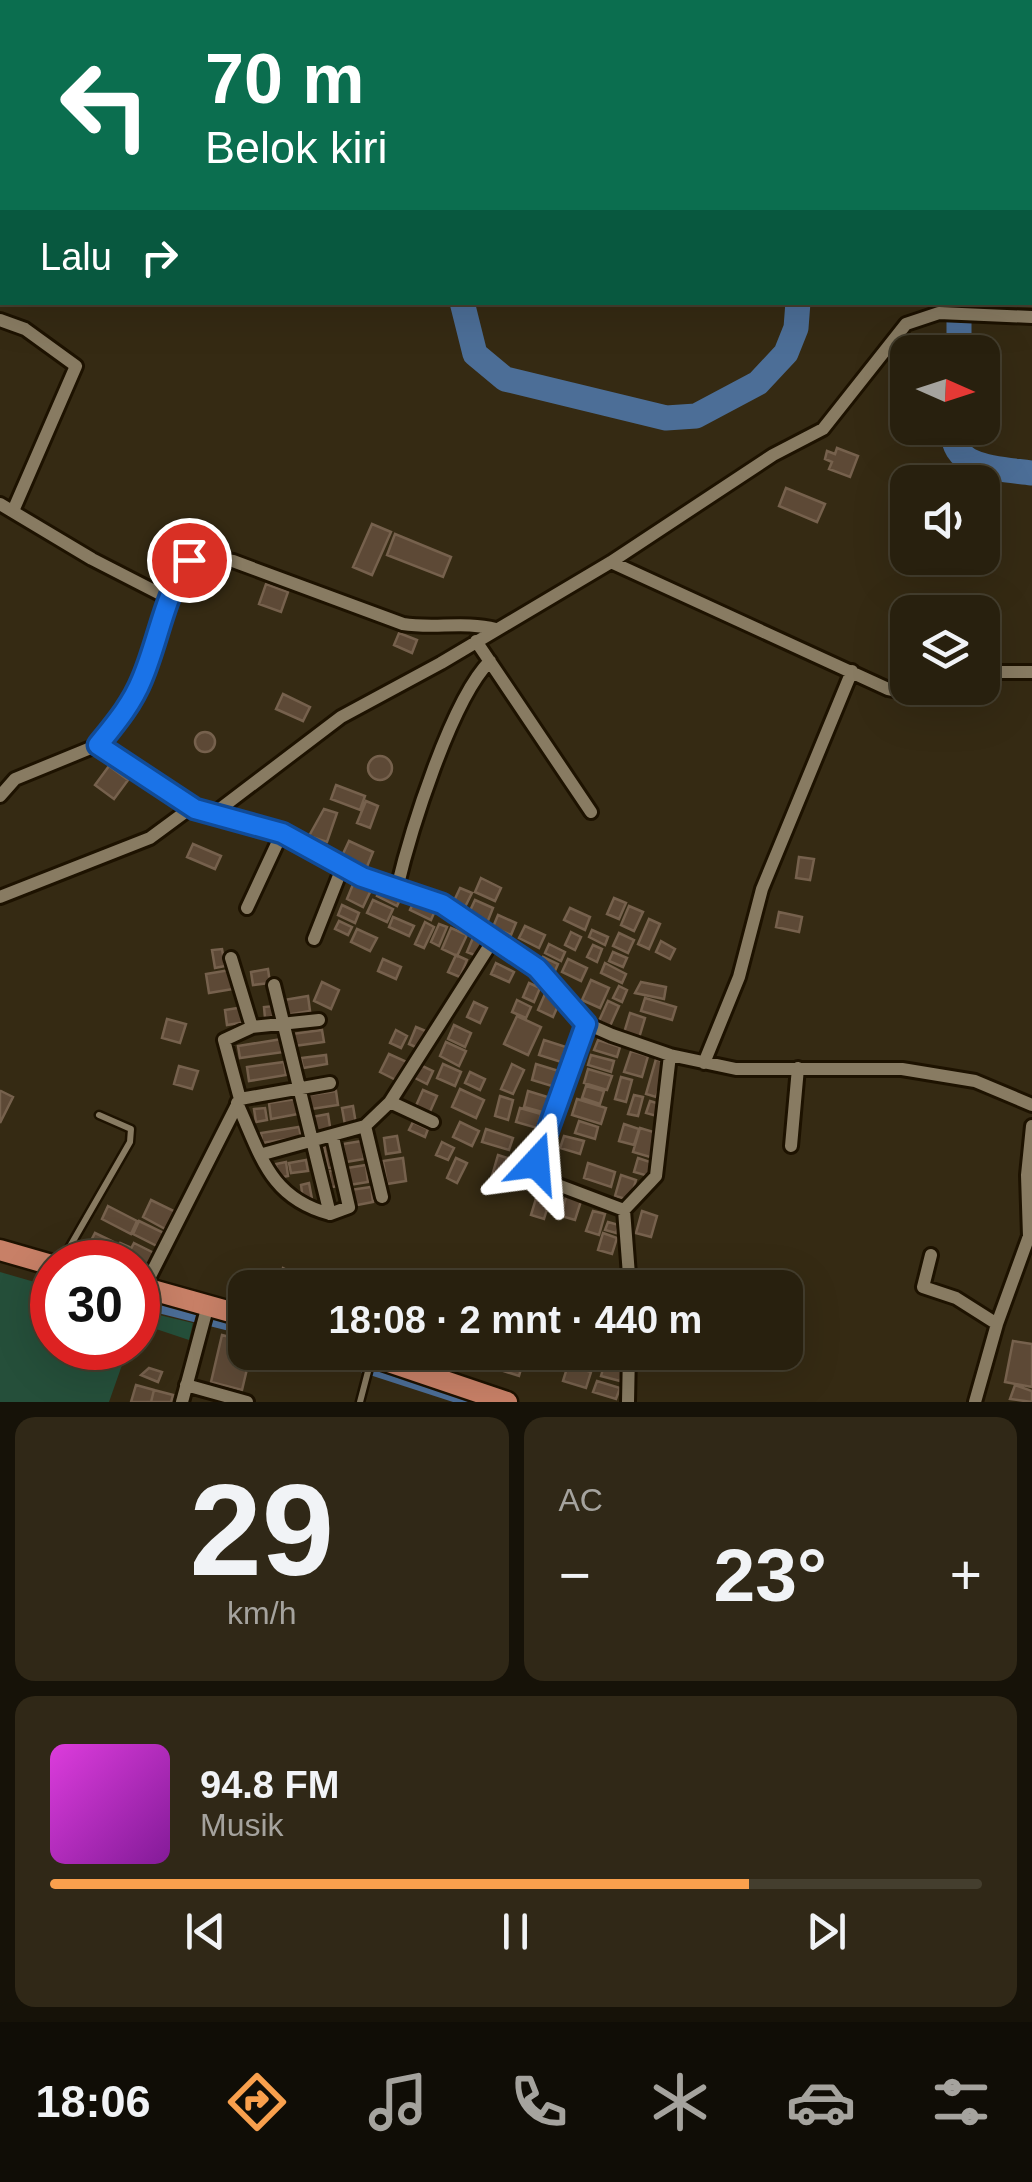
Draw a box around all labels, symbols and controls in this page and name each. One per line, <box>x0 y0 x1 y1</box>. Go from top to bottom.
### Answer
icon: left <box>40 40 170 170</box>
text: 70 m <box>205 40 365 118</box>
text: Belok kiri <box>205 122 388 173</box>
icon: right <box>132 230 187 285</box>
text: Lalu <box>40 236 112 278</box>
north arrow <box>890 335 1000 445</box>
map controls <box>890 335 1000 705</box>
button: sound <box>890 465 1000 575</box>
pin <box>147 518 232 603</box>
icon: arrive <box>162 533 217 588</box>
button: layers <box>890 595 1000 705</box>
position arrow <box>484 1111 588 1215</box>
speed limit sign: 30 <box>30 1240 160 1370</box>
text: 18:08 · 2 mnt · 440 m <box>329 1299 702 1341</box>
text: 29 <box>189 1457 334 1603</box>
text: AC <box>559 1482 603 1518</box>
text: 23° <box>714 1533 827 1617</box>
text: − <box>559 1544 591 1606</box>
text: + <box>950 1544 982 1606</box>
text: km/h <box>227 1595 296 1631</box>
text: 94.8 FM <box>200 1764 339 1806</box>
text: Musik <box>200 1807 284 1843</box>
icon: previous <box>178 1904 233 1959</box>
icon: pause <box>488 1904 543 1959</box>
icon: next <box>799 1904 854 1959</box>
icon: directions <box>222 2067 292 2137</box>
icon: music <box>363 2067 433 2137</box>
icon: phone <box>504 2067 574 2137</box>
icon: climate <box>645 2067 715 2137</box>
icon: car <box>786 2067 856 2137</box>
icon: filters <box>926 2067 996 2137</box>
text: 18:06 <box>35 2076 151 2127</box>

